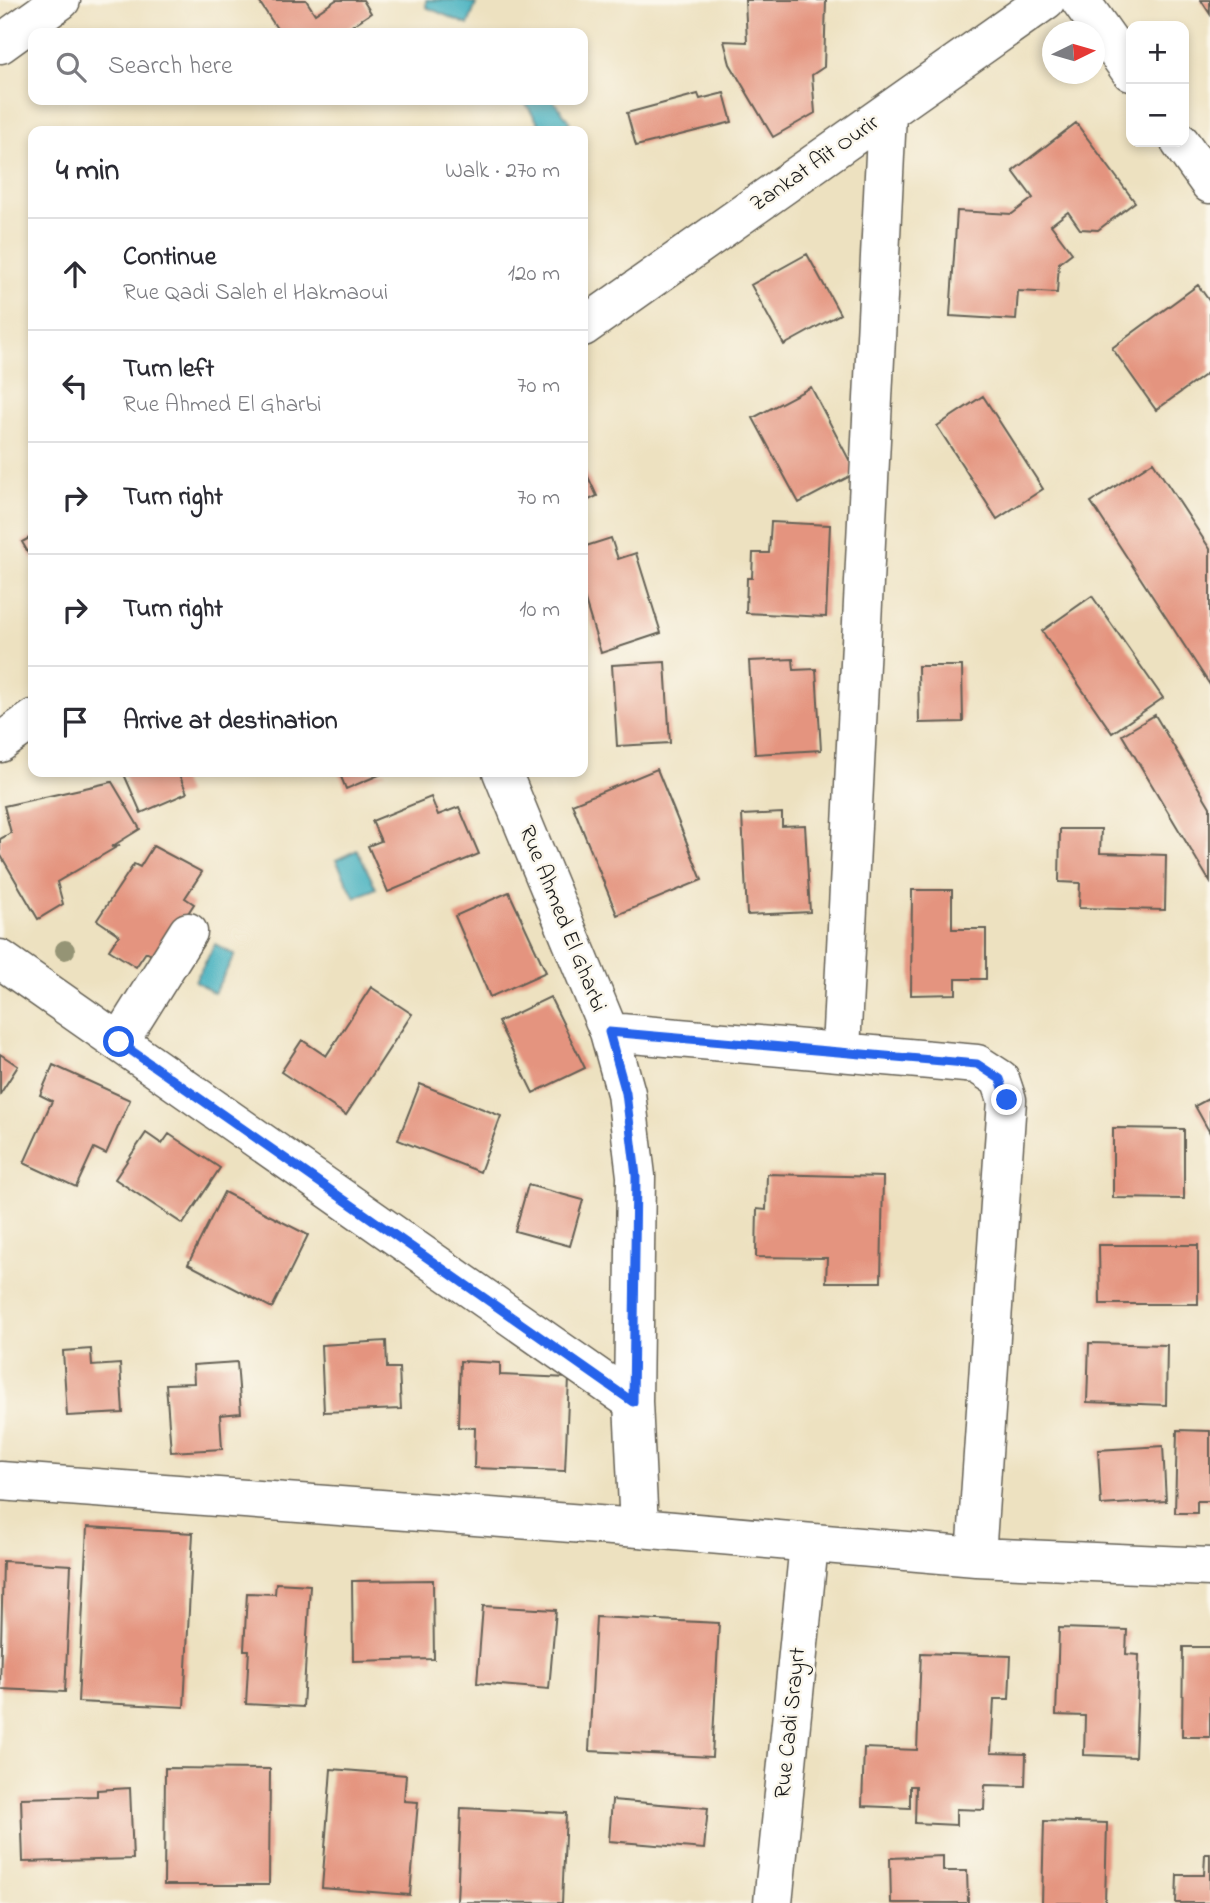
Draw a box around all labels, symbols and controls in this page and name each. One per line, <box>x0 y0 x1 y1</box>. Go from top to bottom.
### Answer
north arrow <box>1042 21 1105 84</box>
map controls <box>1126 21 1189 147</box>
button: + <box>1126 21 1189 84</box>
search box <box>28 28 588 105</box>
icon: search <box>52 48 90 86</box>
text: Search here <box>108 48 233 86</box>
button: − <box>1126 84 1189 147</box>
street label: Zankat Aït Ourir <box>744 107 887 221</box>
text: 4 min <box>56 150 119 194</box>
text: Walk · 270 m <box>445 155 560 188</box>
text: Continue <box>123 239 216 277</box>
icon: ahead <box>56 255 94 293</box>
text: 120 m <box>508 258 560 291</box>
text: Rue Qadi Saleh el Hakmaoui <box>123 277 388 310</box>
text: Turn left <box>123 351 214 389</box>
icon: left <box>56 367 94 405</box>
text: 70 m <box>517 370 560 403</box>
text: Rue Ahmed El Gharbi <box>123 389 322 422</box>
icon: right <box>56 479 94 517</box>
text: Turn right <box>123 479 223 517</box>
text: 70 m <box>517 482 560 515</box>
icon: right <box>56 591 94 629</box>
text: Turn right <box>123 591 223 629</box>
text: 10 m <box>519 594 560 627</box>
icon: arrive <box>56 703 94 741</box>
text: Arrive at destination <box>123 703 338 741</box>
street label: Rue Ahmed El Gharbi <box>510 821 614 1017</box>
route start <box>103 1026 134 1057</box>
route end <box>991 1084 1022 1115</box>
street label: Rue Cadi Srayrt <box>767 1646 817 1800</box>

